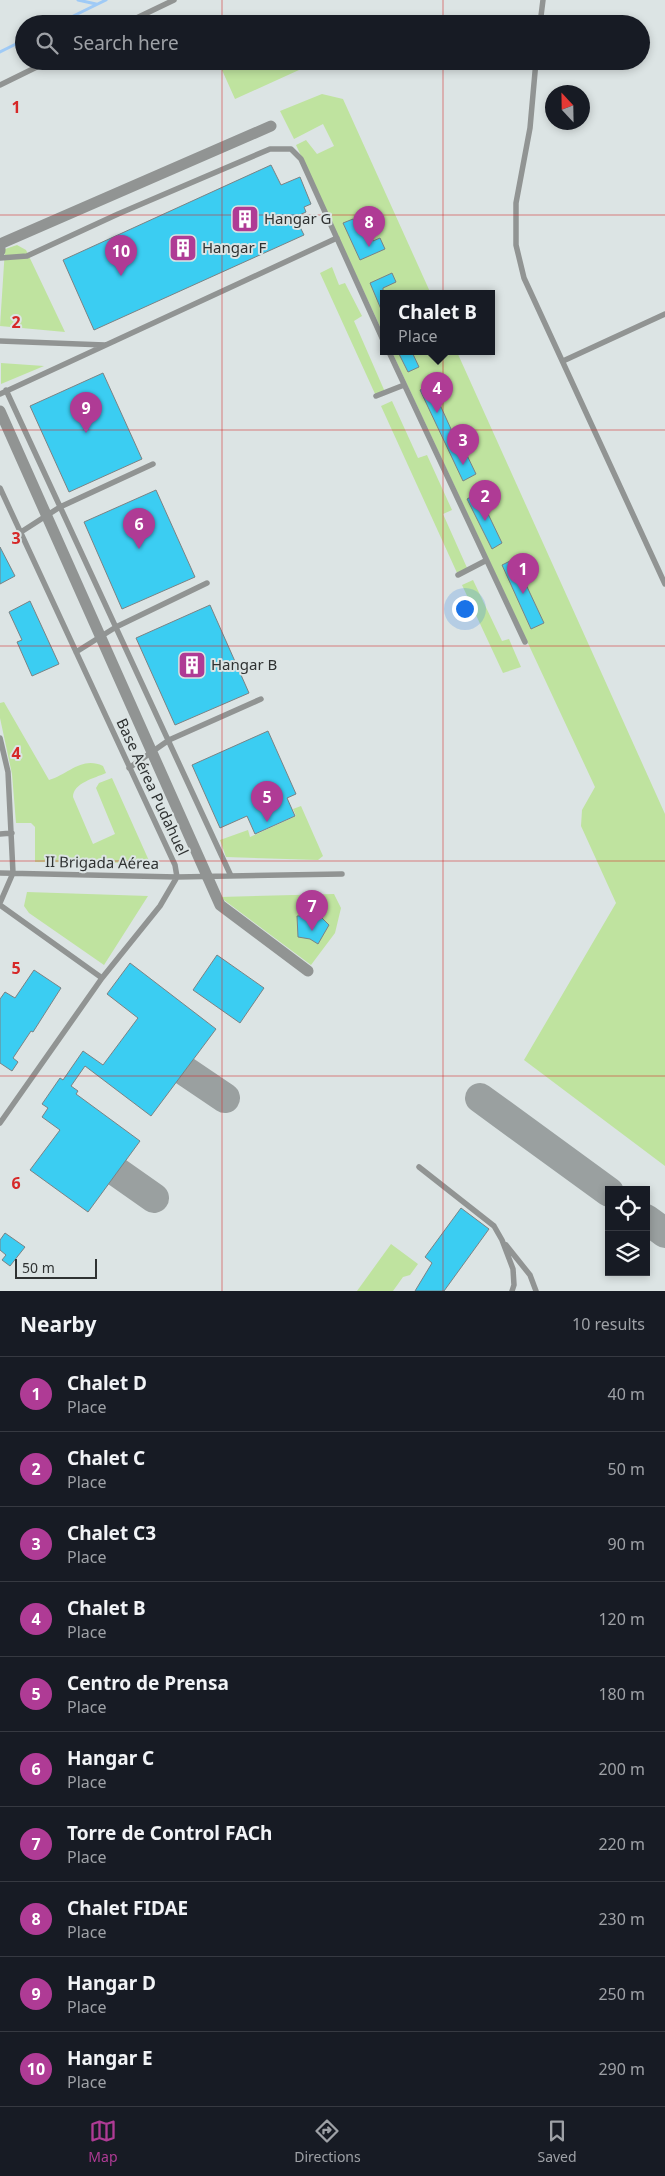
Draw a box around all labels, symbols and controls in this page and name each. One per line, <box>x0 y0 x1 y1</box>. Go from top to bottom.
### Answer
search box <box>15 15 650 70</box>
icon: search <box>33 29 61 57</box>
text: Search here <box>73 30 179 56</box>
north arrow <box>545 85 590 130</box>
text: 1 <box>11 96 21 118</box>
building icon: Hangar G <box>230 204 260 234</box>
pin: 8 <box>353 206 385 247</box>
place label: Hangar G <box>264 208 331 228</box>
building icon: Hangar F <box>168 233 198 263</box>
pin: 10 <box>105 235 137 276</box>
place label: Hangar F <box>202 237 267 257</box>
popup <box>380 290 495 355</box>
text: Chalet B <box>398 299 477 325</box>
text: 2 <box>11 311 21 333</box>
text: Place <box>398 325 438 347</box>
pin: 4 <box>421 372 453 413</box>
pin: 9 <box>70 392 102 433</box>
pin: 3 <box>447 424 479 465</box>
pin: 2 <box>469 480 501 521</box>
pin: 6 <box>123 508 155 549</box>
text: 3 <box>11 527 21 549</box>
pin: 1 <box>507 553 539 594</box>
your location <box>452 596 478 622</box>
building icon: Hangar B <box>177 650 207 680</box>
place label: Hangar B <box>211 654 277 674</box>
street label: Base Aérea Pudahuel <box>112 715 194 858</box>
text: 4 <box>11 742 21 764</box>
pin: 5 <box>251 781 283 822</box>
street label: II Brigada Aérea <box>45 851 159 873</box>
pin: 7 <box>296 890 328 931</box>
text: 5 <box>11 957 21 979</box>
text: 6 <box>11 1172 21 1194</box>
map controls <box>605 1186 650 1276</box>
button: locate <box>605 1186 650 1231</box>
button: layers <box>605 1231 650 1276</box>
scale bar <box>15 1256 98 1279</box>
text: 50 m <box>22 1258 55 1277</box>
text: Nearby <box>20 1310 96 1338</box>
text: 10 results <box>572 1313 645 1335</box>
text: Chalet D <box>67 1370 147 1396</box>
text: 1 <box>31 1383 41 1405</box>
text: 40 m <box>608 1383 645 1405</box>
text: Place <box>67 1396 107 1418</box>
text: Chalet C <box>67 1445 145 1471</box>
text: 2 <box>31 1458 41 1480</box>
text: 50 m <box>608 1458 645 1480</box>
text: Place <box>67 1471 107 1493</box>
text: Chalet C3 <box>67 1520 156 1546</box>
text: 3 <box>31 1533 41 1555</box>
text: 90 m <box>608 1533 645 1555</box>
text: Place <box>67 1546 107 1568</box>
text: Chalet B <box>67 1595 146 1621</box>
text: 4 <box>31 1608 41 1630</box>
text: 120 m <box>598 1608 645 1630</box>
text: Place <box>67 1621 107 1643</box>
text: Centro de Prensa <box>67 1670 229 1696</box>
text: 5 <box>31 1683 41 1705</box>
text: 180 m <box>598 1683 645 1705</box>
text: Place <box>67 1696 107 1718</box>
text: Hangar C <box>67 1745 154 1771</box>
text: 6 <box>31 1758 41 1780</box>
text: 200 m <box>598 1758 645 1780</box>
text: Place <box>67 1771 107 1793</box>
text: Torre de Control FACh <box>67 1820 272 1846</box>
text: 7 <box>31 1833 41 1855</box>
text: 220 m <box>598 1833 645 1855</box>
text: Place <box>67 1846 107 1868</box>
text: Chalet FIDAE <box>67 1895 188 1921</box>
text: 8 <box>31 1908 41 1930</box>
text: 230 m <box>598 1908 645 1930</box>
text: Place <box>67 1921 107 1943</box>
text: Hangar D <box>67 1970 156 1996</box>
text: 9 <box>31 1983 41 2005</box>
text: 250 m <box>598 1983 645 2005</box>
text: Place <box>67 1996 107 2018</box>
text: Hangar E <box>67 2045 153 2071</box>
text: 10 <box>27 2058 45 2080</box>
text: 290 m <box>598 2058 645 2080</box>
text: Place <box>67 2071 107 2093</box>
tab: Map <box>88 2117 118 2166</box>
tab: Directions <box>294 2117 361 2166</box>
tab: Saved <box>537 2117 577 2166</box>

